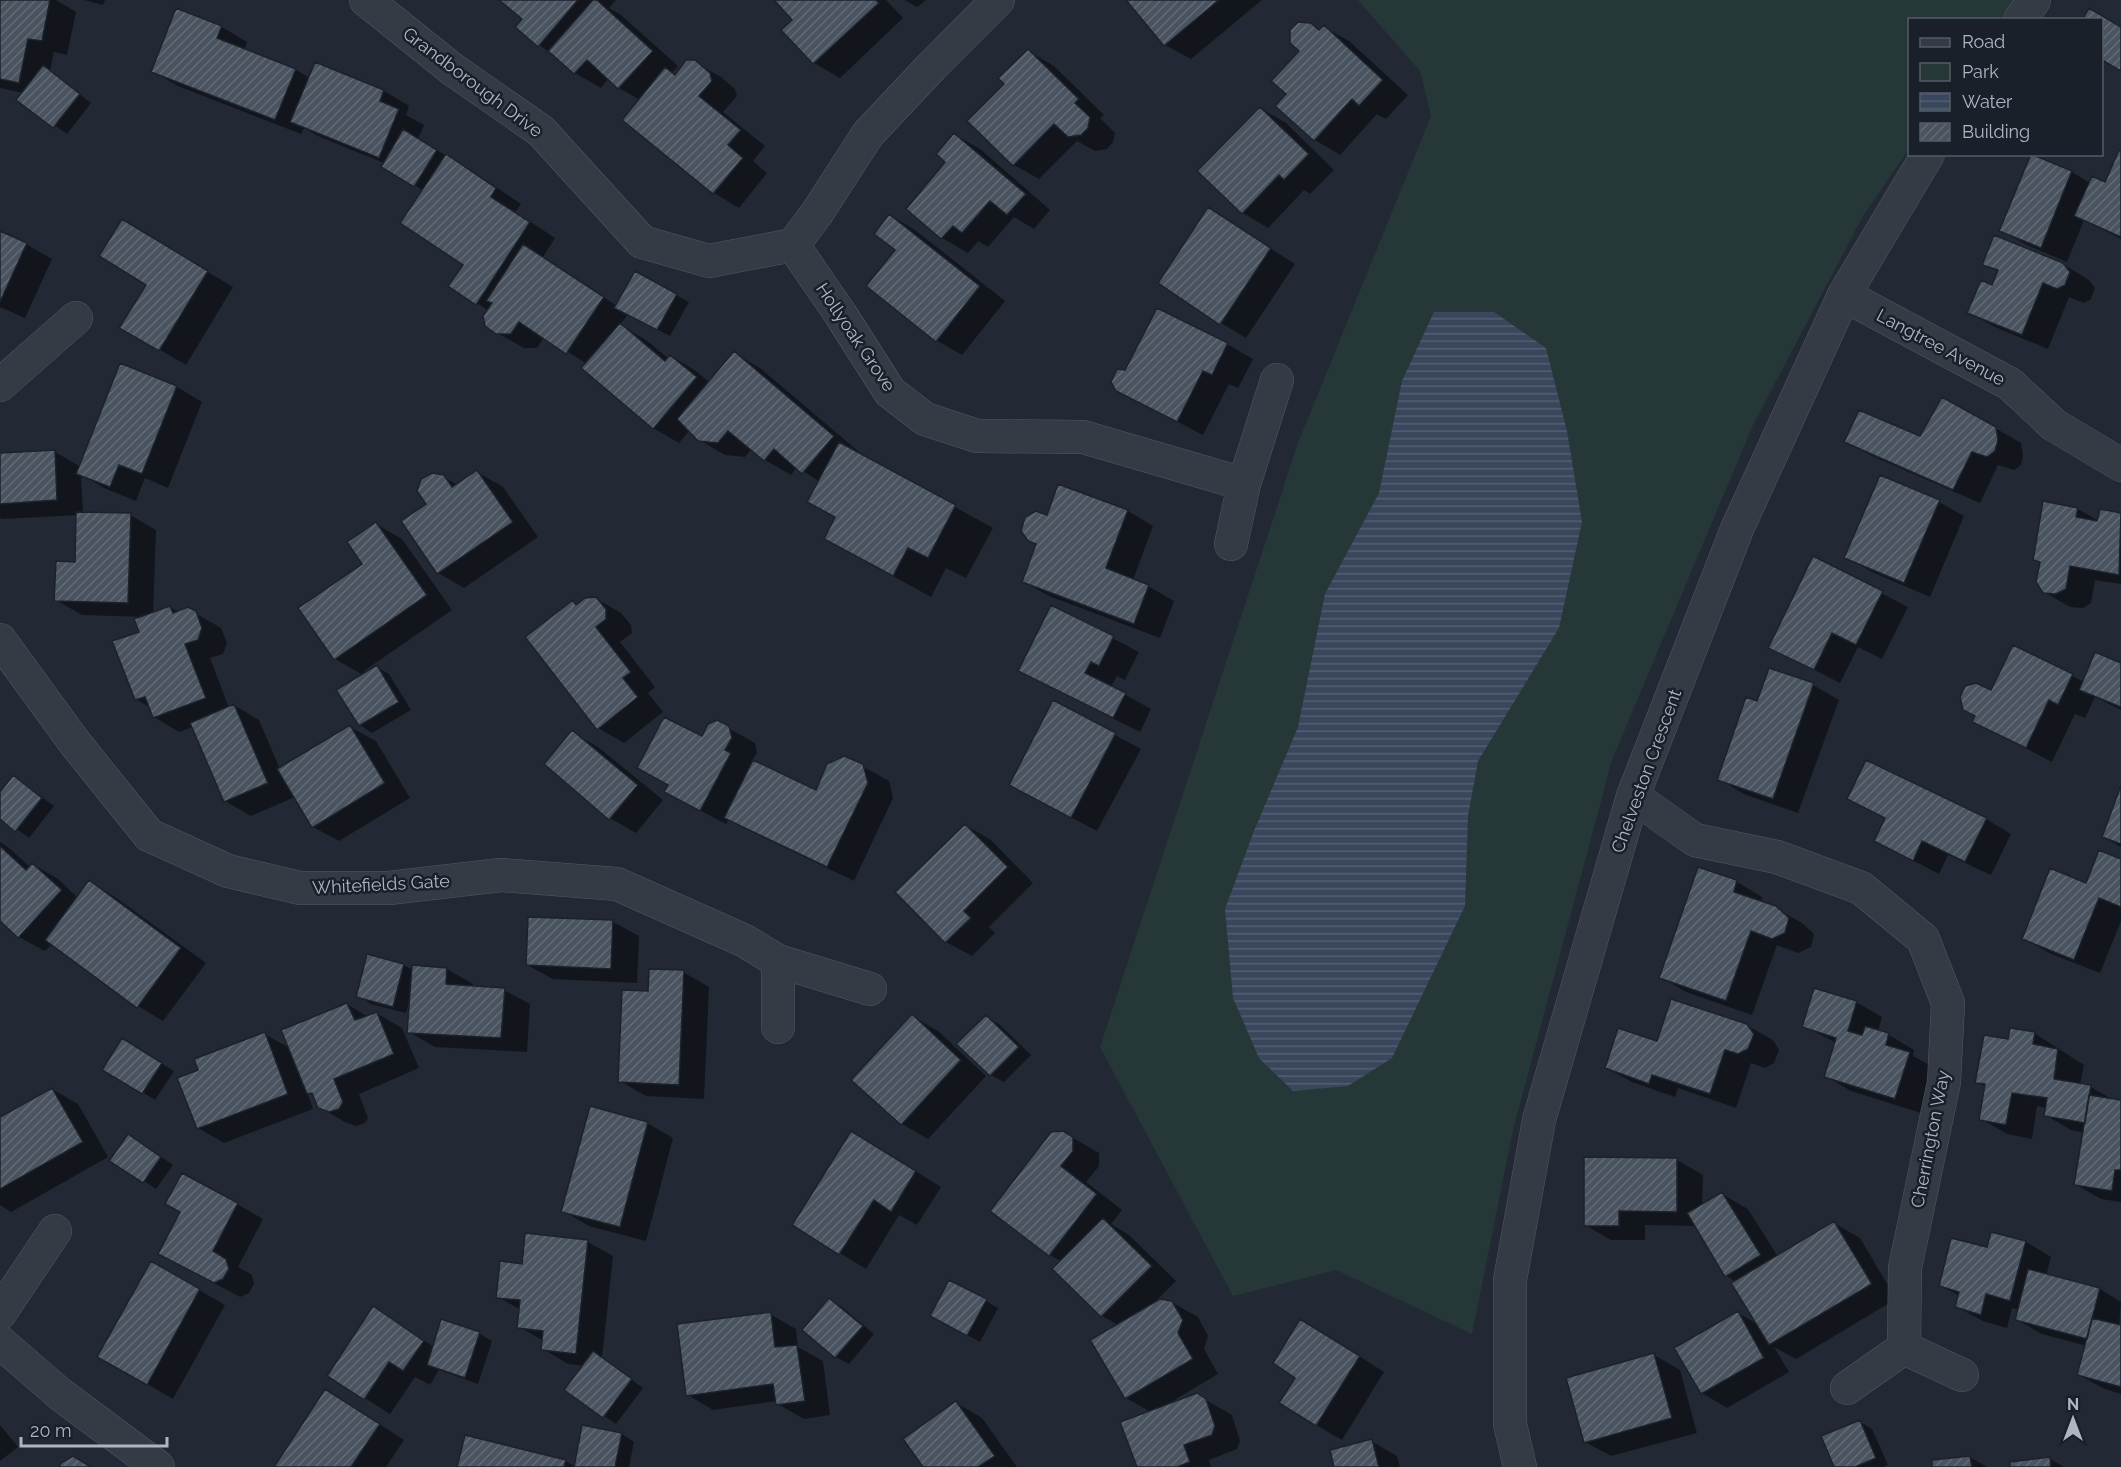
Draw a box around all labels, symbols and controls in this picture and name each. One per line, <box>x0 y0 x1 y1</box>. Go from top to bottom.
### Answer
legend <box>1908 18 2103 156</box>
street label: Grandborough Drive <box>399 23 547 142</box>
text: Road <box>1962 31 2005 52</box>
text: Park <box>1962 61 1999 82</box>
text: Water <box>1962 91 2013 112</box>
text: Building <box>1962 121 2030 142</box>
street label: Hollyoak Grove <box>812 279 900 396</box>
street label: Langtree Avenue <box>1873 304 2009 390</box>
street label: Chelveston Crescent <box>1607 686 1685 856</box>
street label: Whitefields Gate <box>312 870 451 898</box>
street label: Cherrington Way <box>1906 1068 1954 1210</box>
north arrow <box>2043 1389 2103 1449</box>
text: N <box>2067 1395 2079 1414</box>
scale bar <box>21 1410 166 1448</box>
text: 20 m <box>30 1420 72 1441</box>

